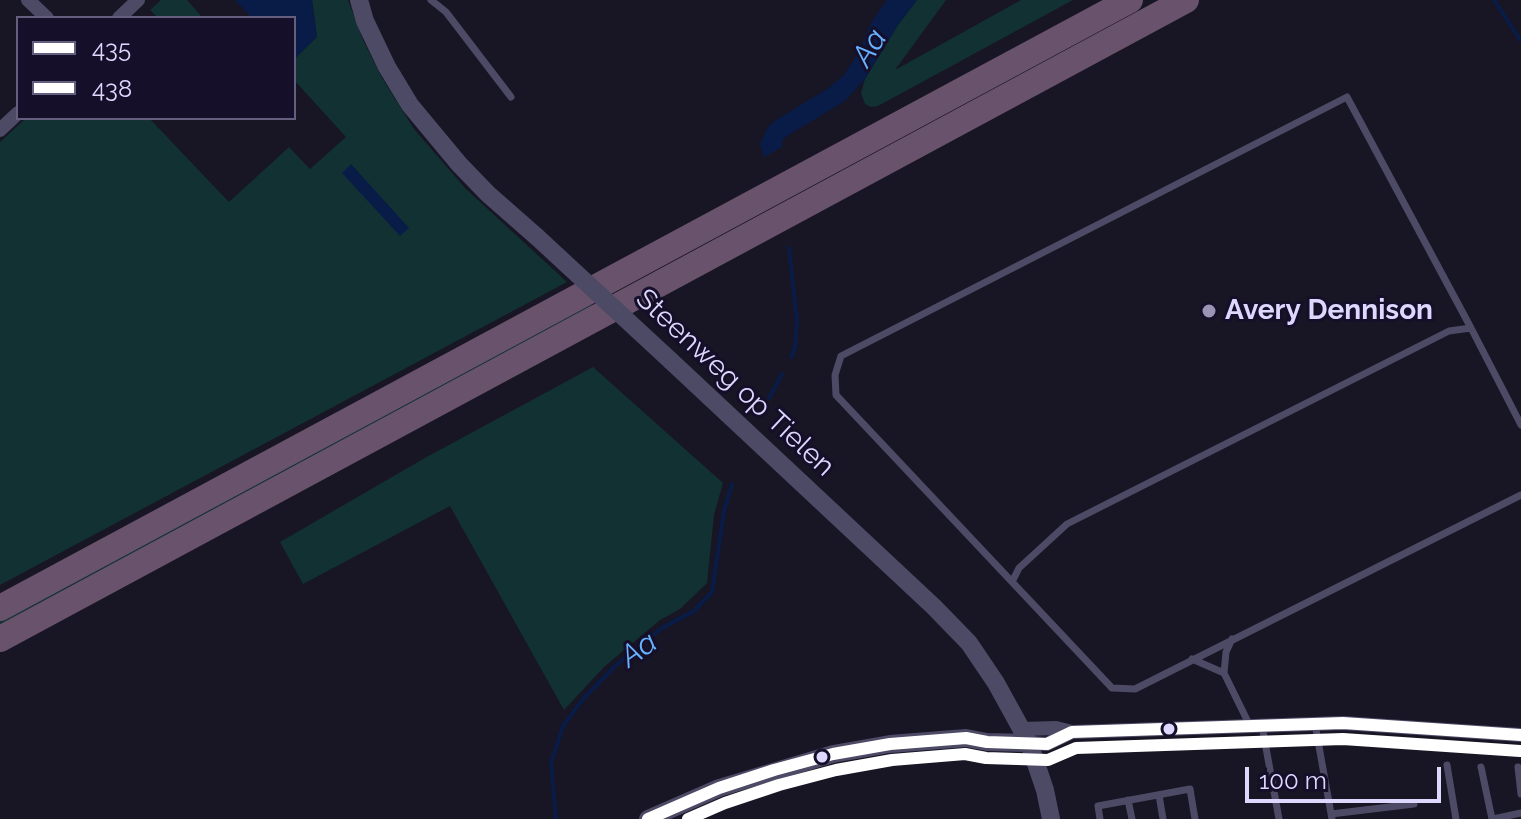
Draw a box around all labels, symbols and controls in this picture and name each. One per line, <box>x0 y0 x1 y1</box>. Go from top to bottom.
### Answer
legend <box>16 16 296 120</box>
water label: Aa <box>845 23 895 73</box>
text: 435 <box>92 34 131 63</box>
text: 438 <box>92 74 132 103</box>
street label: Steenweg op Tielen <box>629 282 841 484</box>
place label: Avery Dennison <box>1225 294 1433 328</box>
marker: Avery Dennison <box>1200 302 1218 320</box>
water label: Aa <box>614 625 664 675</box>
unlabelled marker <box>1161 721 1177 737</box>
unlabelled marker <box>814 749 830 765</box>
scale bar <box>1249 751 1445 801</box>
text: 100 m <box>1259 766 1327 795</box>

